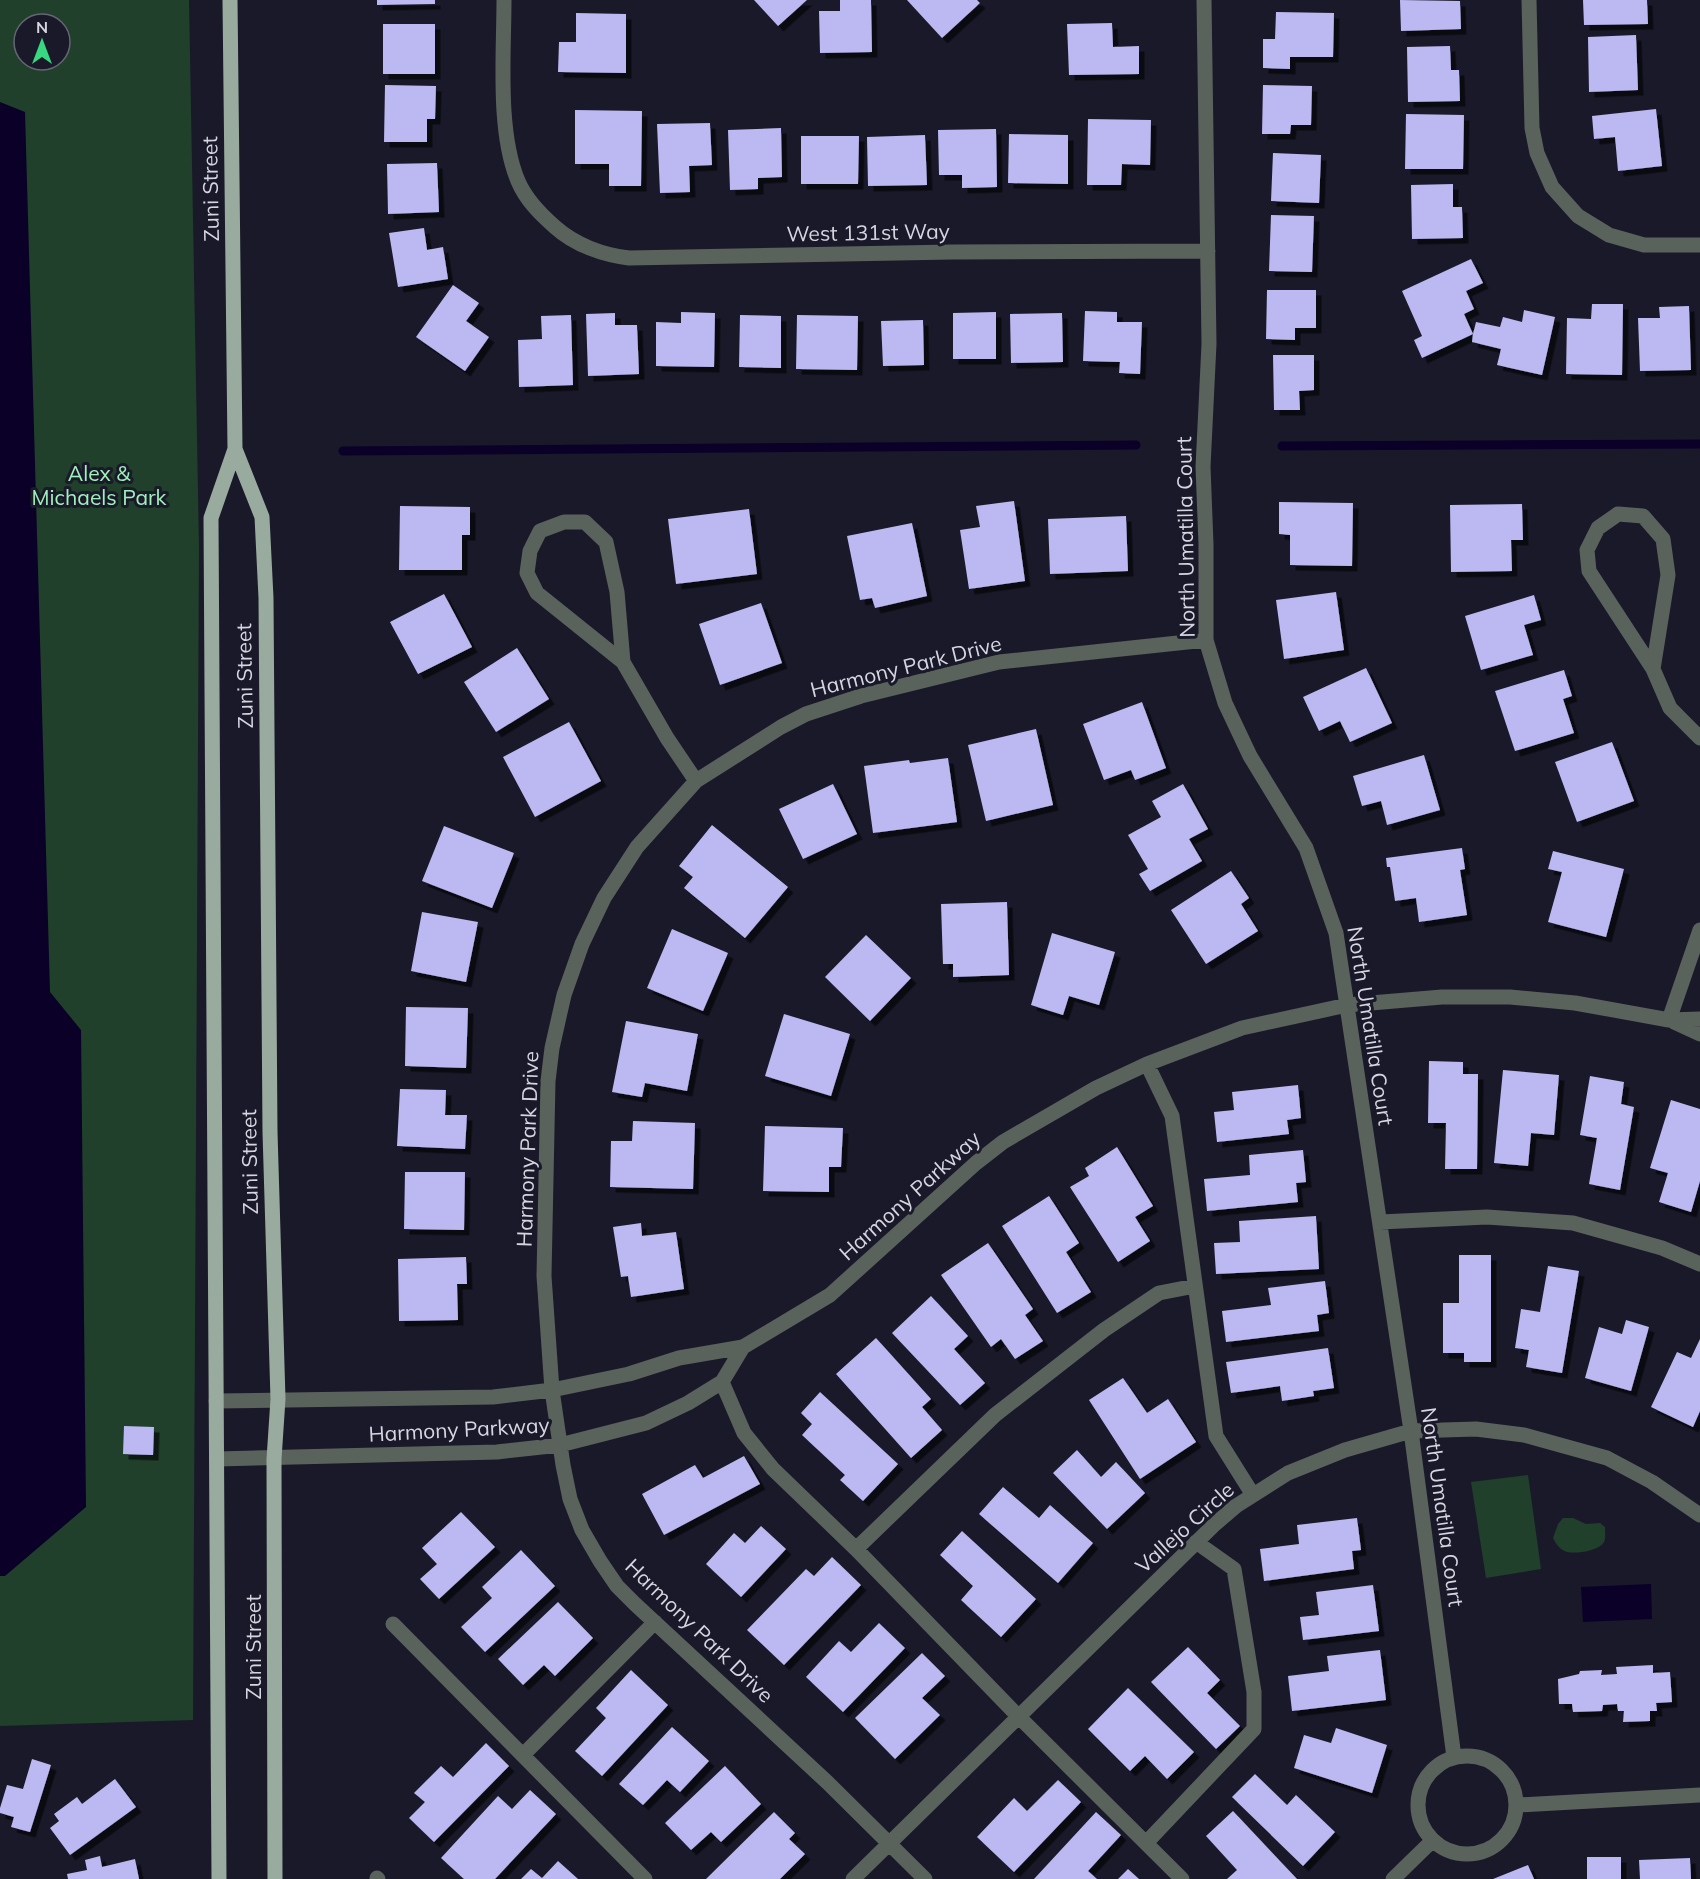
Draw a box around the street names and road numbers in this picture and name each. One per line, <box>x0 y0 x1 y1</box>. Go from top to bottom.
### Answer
street label: Zuni Street <box>196 136 224 242</box>
street label: West 131st Way <box>786 218 950 246</box>
street label: North Umatilla Court <box>1170 436 1200 638</box>
street label: Zuni Street <box>230 623 258 729</box>
street label: Harmony Park Drive <box>808 630 1004 702</box>
street label: North Umatilla Court <box>1342 925 1400 1127</box>
street label: Harmony Park Drive <box>511 1051 543 1247</box>
street label: Zuni Street <box>235 1109 263 1215</box>
street label: Harmony Parkway <box>833 1125 985 1266</box>
street label: North Umatilla Court <box>1416 1405 1470 1608</box>
street label: Harmony Parkway <box>368 1411 550 1447</box>
street label: Vallejo Circle <box>1130 1476 1239 1578</box>
street label: Harmony Park Drive <box>620 1553 779 1708</box>
street label: Zuni Street <box>240 1594 266 1700</box>

